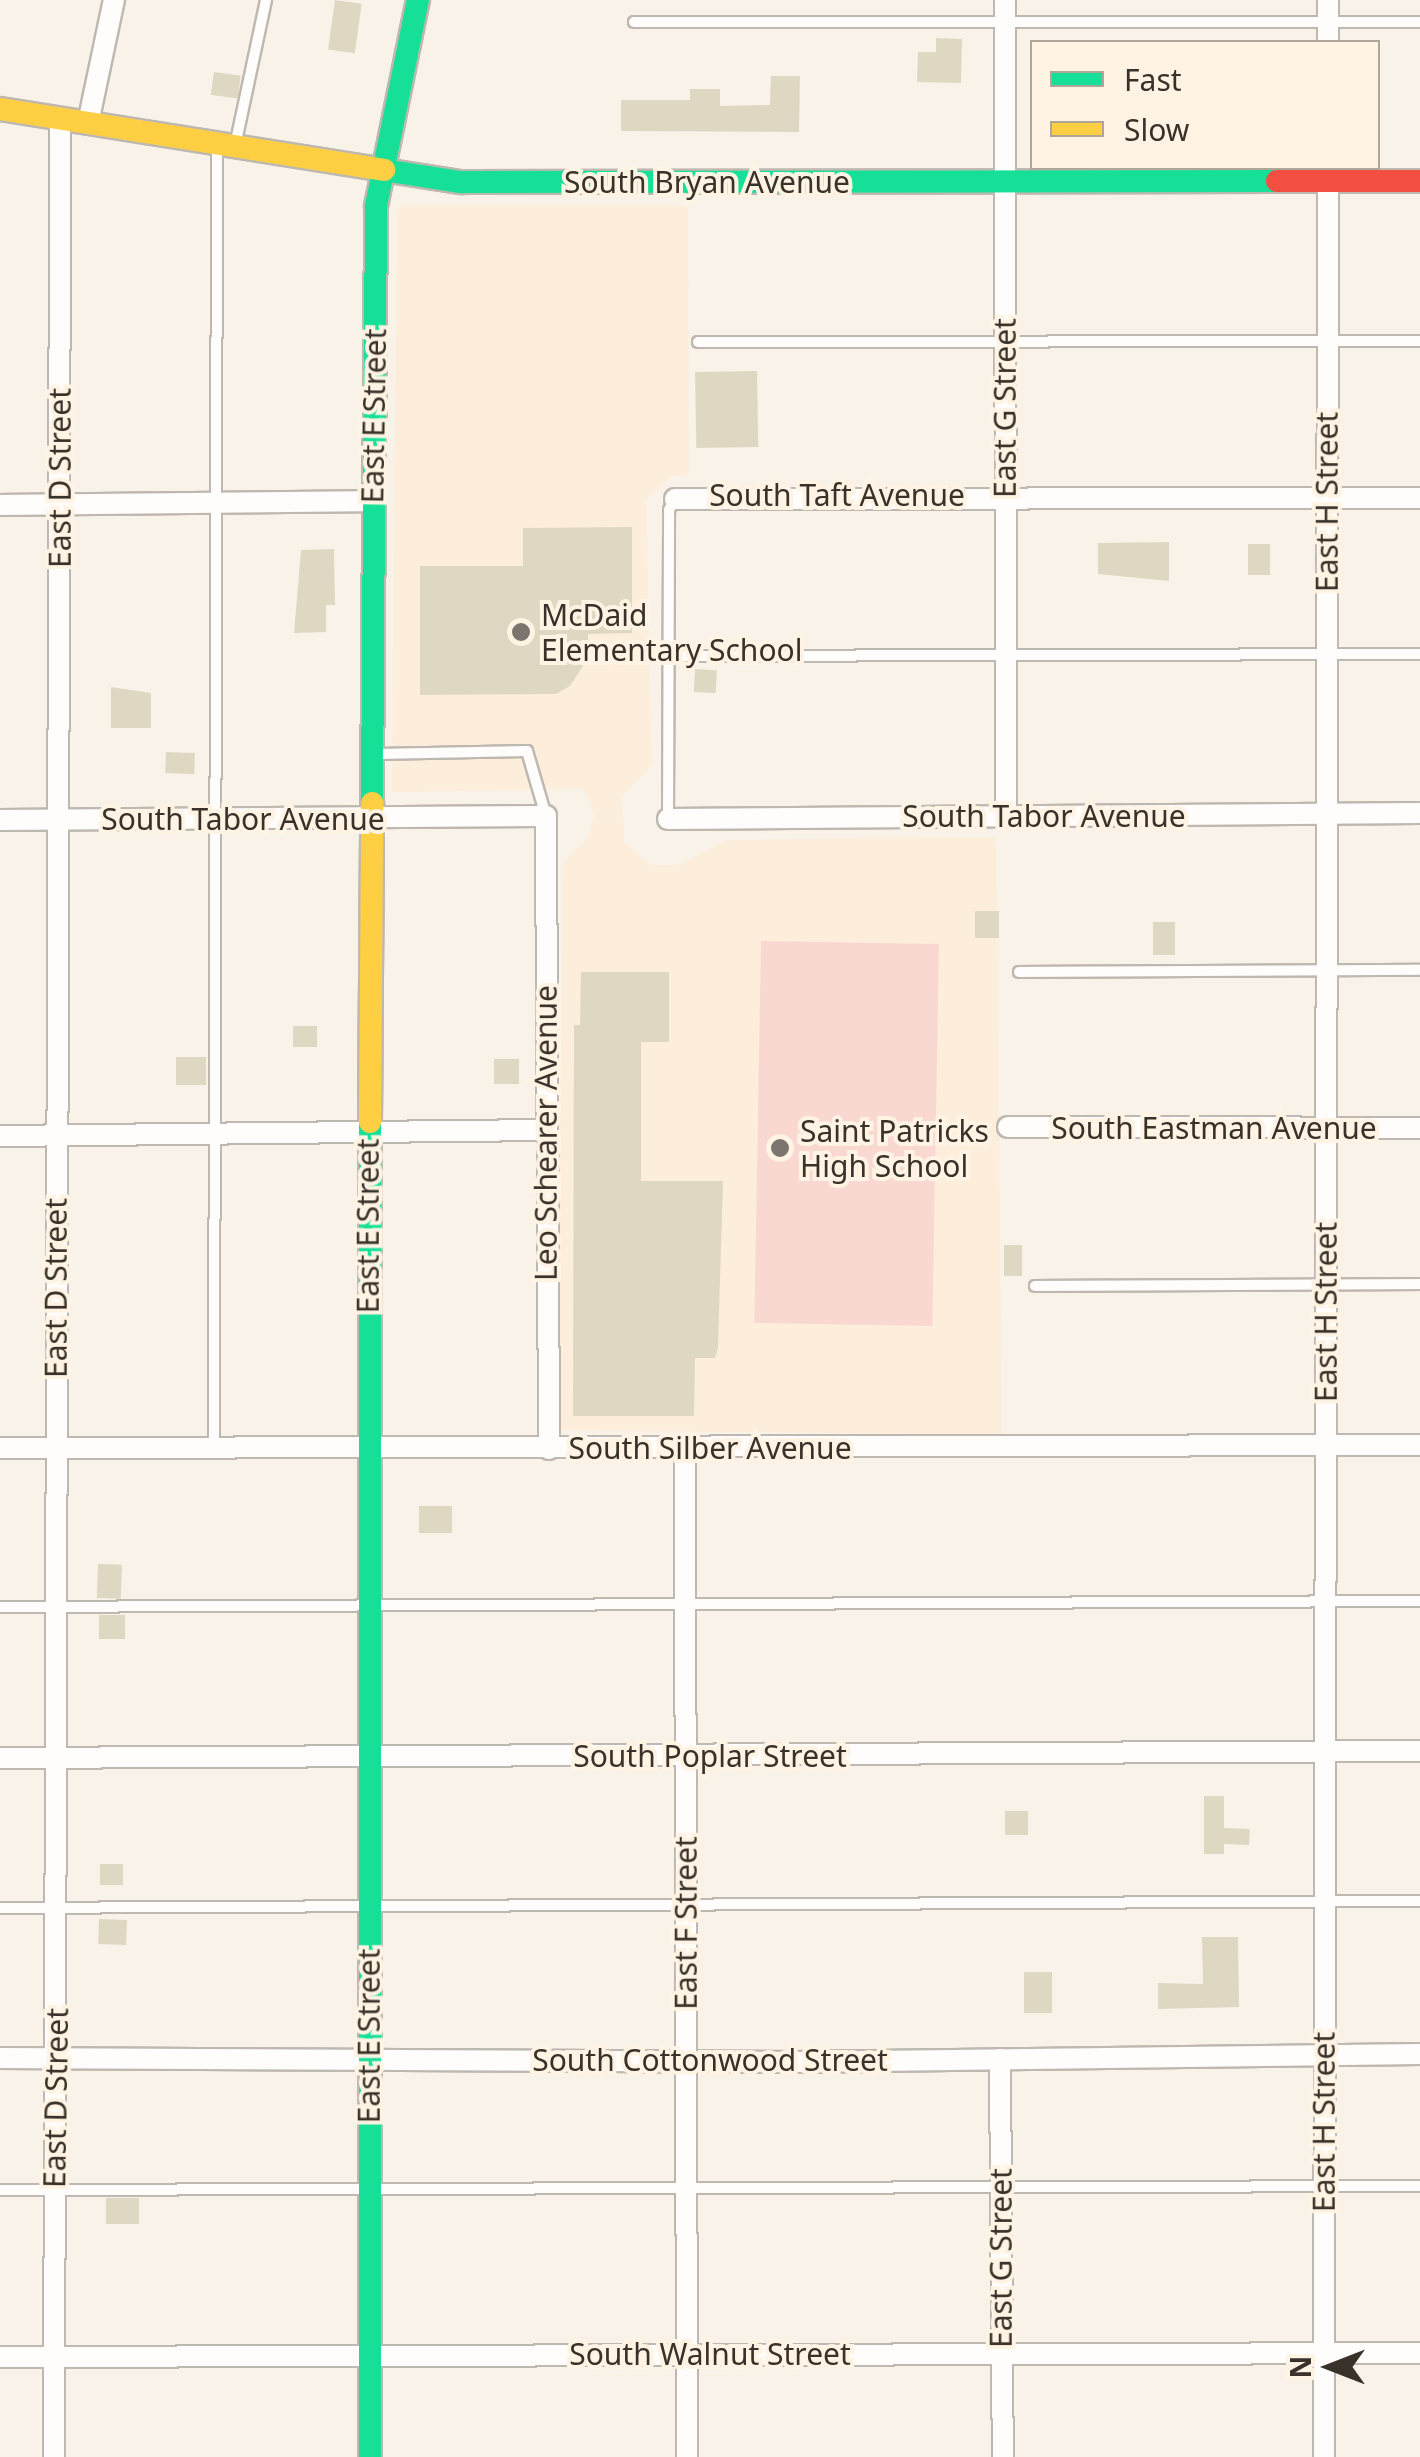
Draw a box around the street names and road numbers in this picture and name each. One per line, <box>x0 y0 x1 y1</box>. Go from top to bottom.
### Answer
street label: South Bryan Avenue <box>564 164 850 200</box>
street label: East G Street <box>987 318 1023 498</box>
street label: East E Street <box>354 328 394 504</box>
street label: East D Street <box>42 388 78 568</box>
street label: East H Street <box>1309 412 1345 592</box>
street label: South Taft Avenue <box>709 477 965 513</box>
street label: South Tabor Avenue <box>902 798 1186 834</box>
street label: South Tabor Avenue <box>101 801 385 837</box>
street label: Leo Schearer Avenue <box>528 985 564 1281</box>
street label: South Eastman Avenue <box>1051 1110 1377 1146</box>
street label: East E Street <box>350 1139 386 1313</box>
street label: East D Street <box>38 1198 74 1378</box>
street label: East H Street <box>1308 1222 1344 1402</box>
street label: South Silber Avenue <box>568 1430 852 1466</box>
street label: South Poplar Street <box>573 1738 847 1774</box>
street label: East F Street <box>668 1836 704 2010</box>
street label: East E Street <box>351 1949 387 2123</box>
street label: East D Street <box>36 2008 76 2188</box>
street label: East H Street <box>1306 2032 1342 2212</box>
street label: South Cottonwood Street <box>532 2042 888 2078</box>
street label: East G Street <box>983 2168 1019 2348</box>
street label: South Walnut Street <box>569 2336 851 2372</box>

